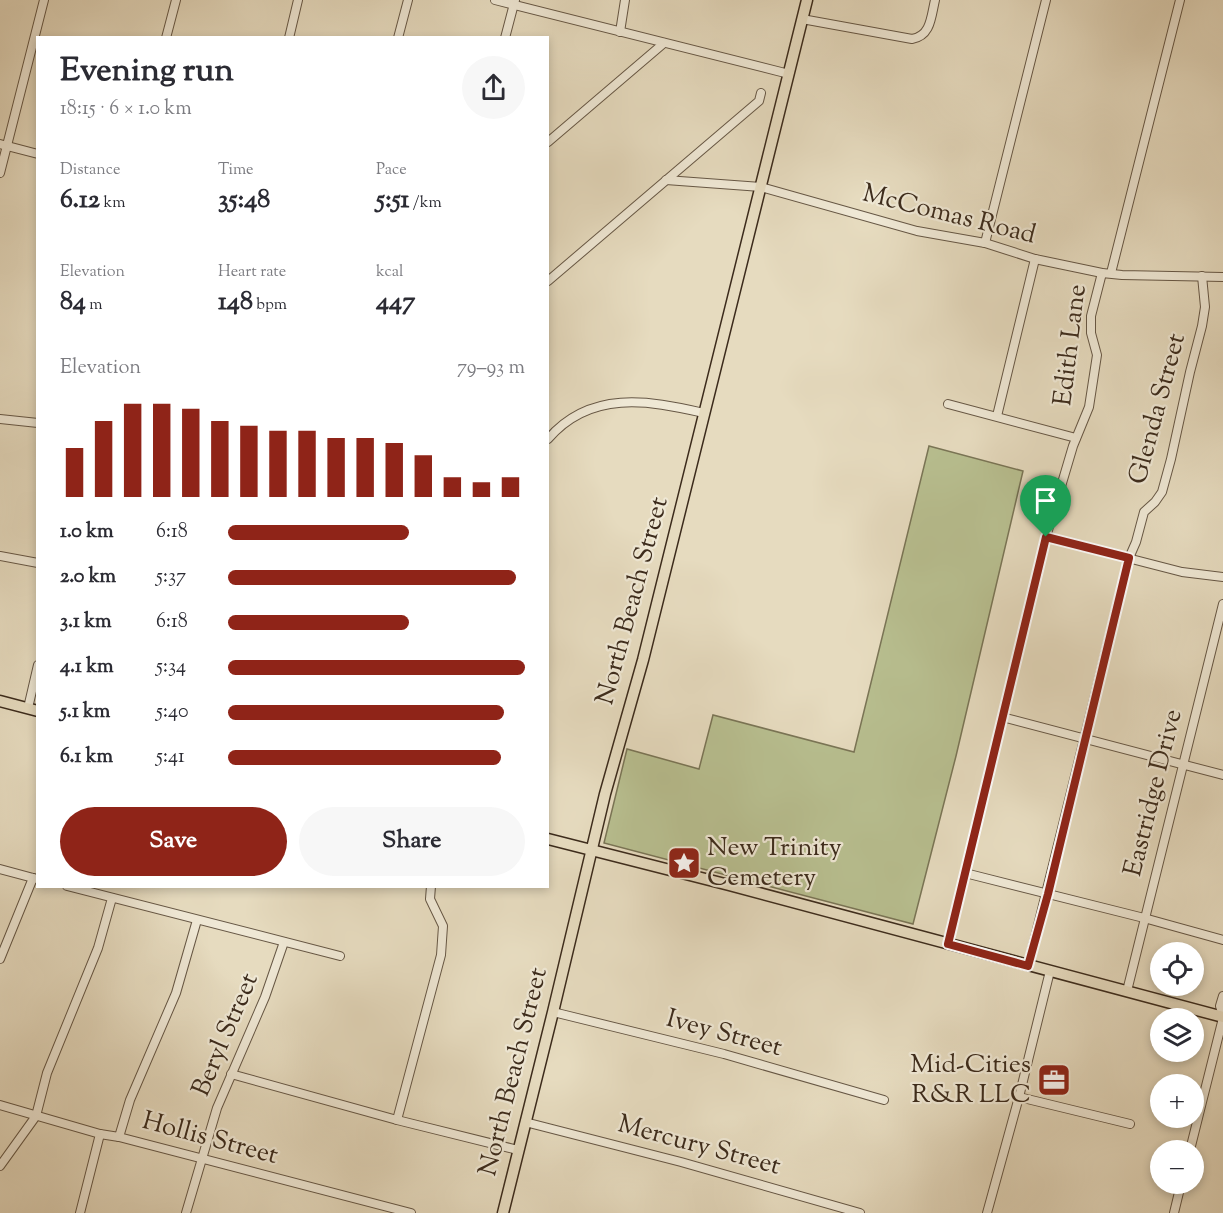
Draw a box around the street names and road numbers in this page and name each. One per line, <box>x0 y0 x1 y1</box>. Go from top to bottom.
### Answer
street label: McComas Road <box>858 176 1040 254</box>
street label: Edith Lane <box>1045 282 1097 408</box>
street label: Glenda Street <box>1120 329 1196 489</box>
street label: North Beach Street <box>587 493 679 709</box>
street label: Eastridge Drive <box>1115 706 1193 880</box>
street label: North Beach Street <box>470 964 558 1180</box>
street label: Beryl Street <box>183 967 269 1103</box>
street label: Ivey Street <box>662 1001 786 1067</box>
street label: Hollis Street <box>138 1103 282 1175</box>
street label: Mercury Street <box>613 1106 785 1186</box>

